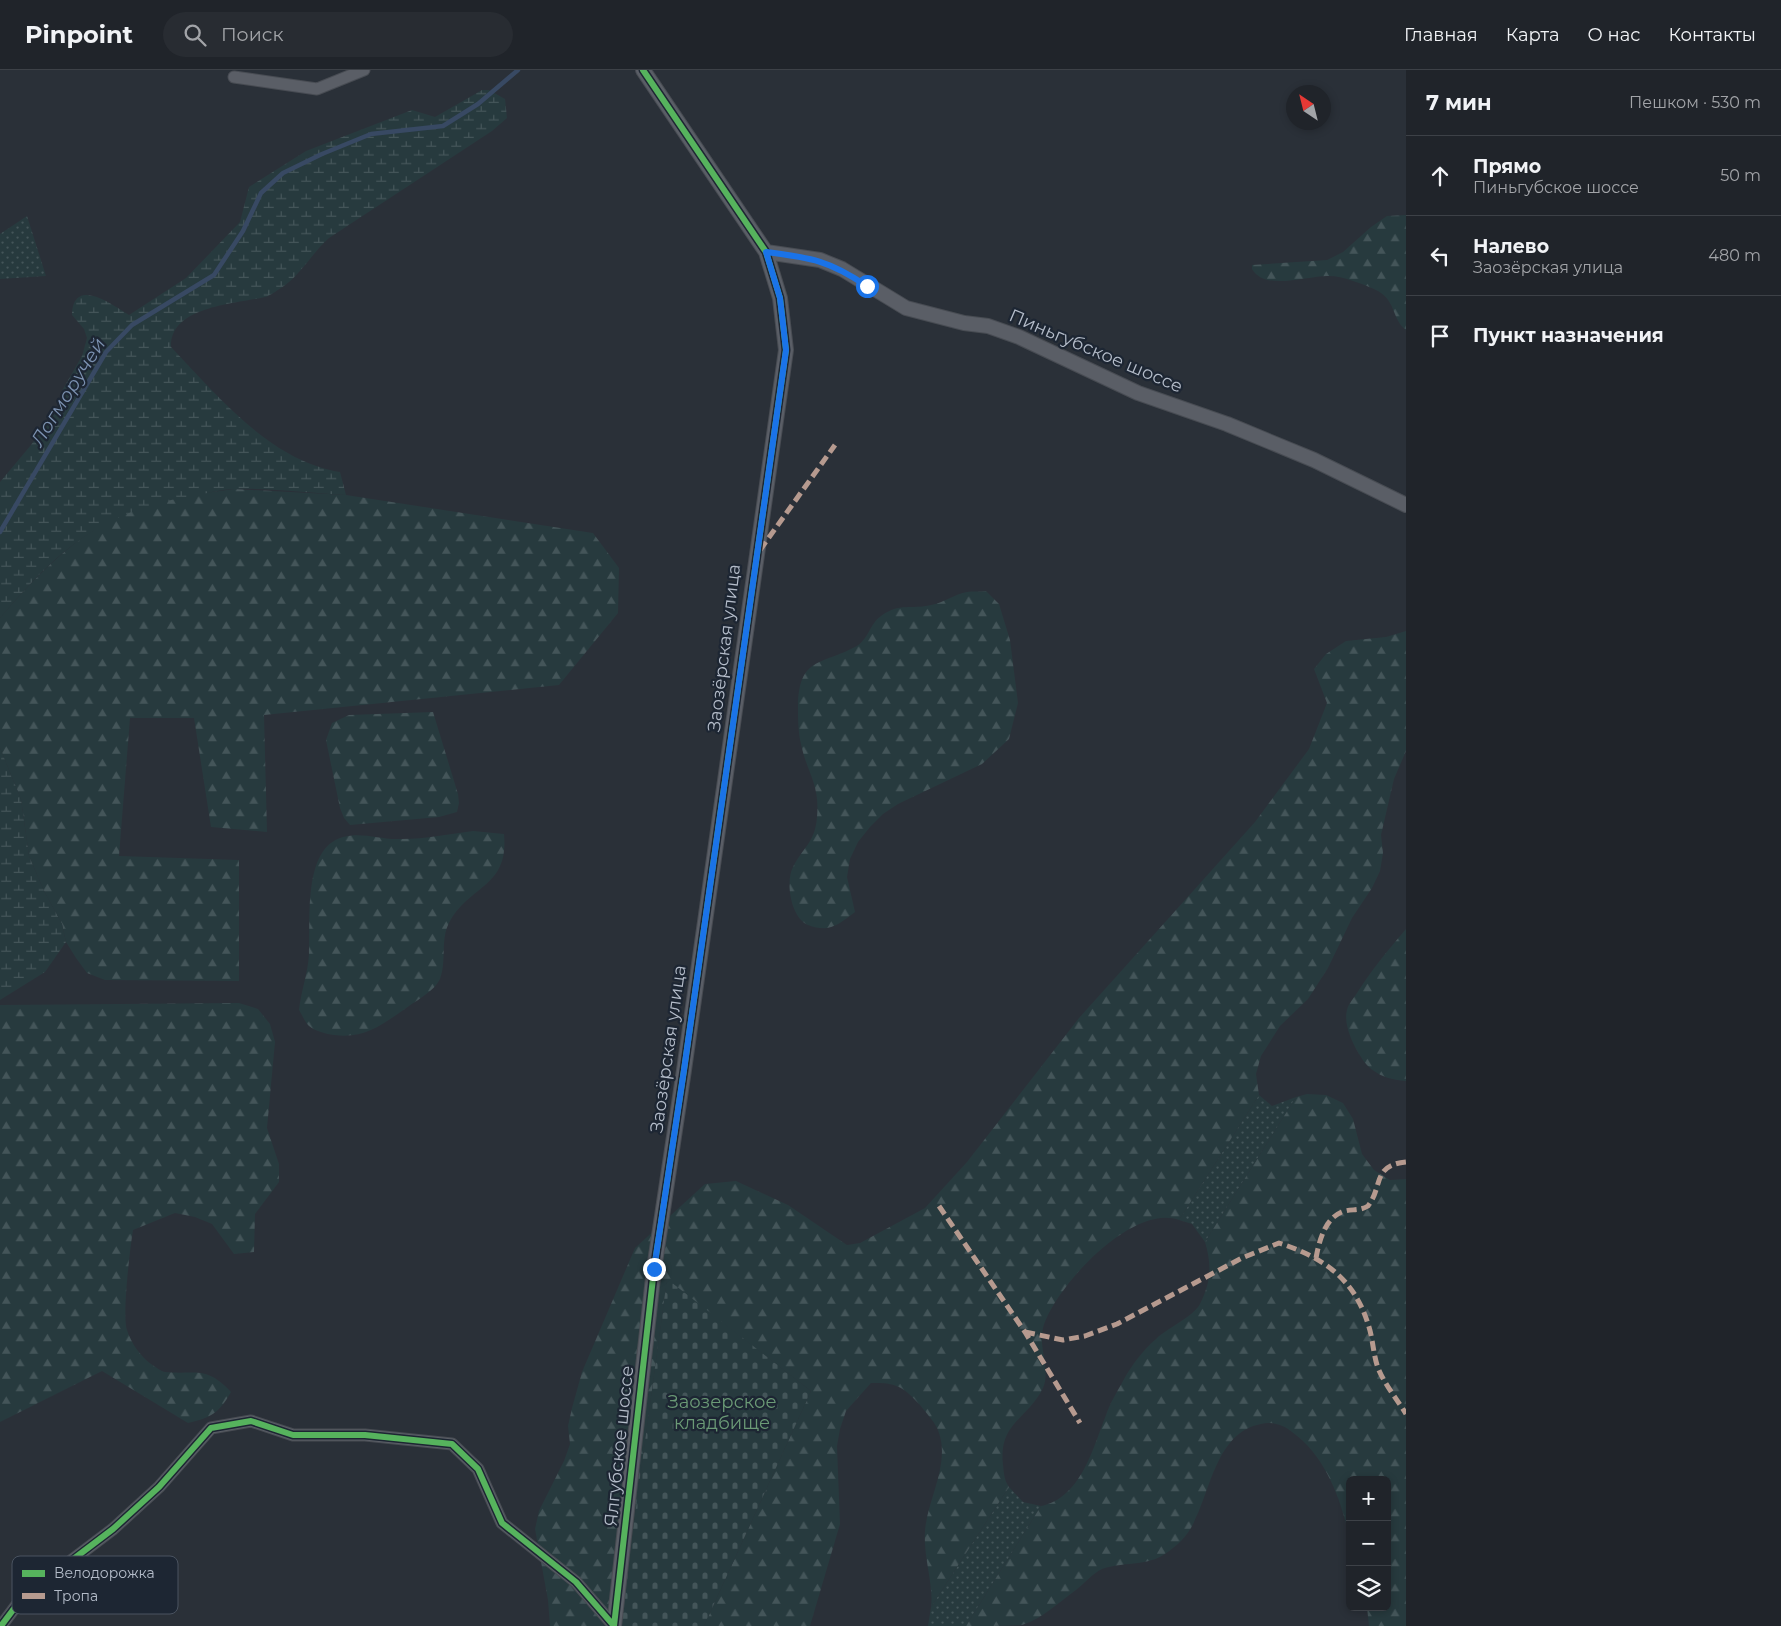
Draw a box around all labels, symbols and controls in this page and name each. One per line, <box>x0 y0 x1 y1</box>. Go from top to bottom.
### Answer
search box <box>163 12 513 57</box>
text: Pinpoint <box>25 20 133 49</box>
icon: search <box>181 21 209 49</box>
text: Поиск <box>221 23 283 46</box>
text: Главная <box>1404 24 1478 46</box>
text: Карта <box>1506 24 1560 46</box>
text: О нас <box>1588 24 1640 46</box>
text: Контакты <box>1668 24 1756 46</box>
north arrow <box>1286 85 1331 130</box>
text: 7 мин <box>1426 90 1492 115</box>
text: Пешком · 530 m <box>1629 93 1761 112</box>
text: Прямо <box>1473 155 1541 178</box>
icon: ahead <box>1426 162 1454 190</box>
text: 50 m <box>1720 166 1761 185</box>
text: Пиньгубское шоссе <box>1473 178 1639 197</box>
text: Налево <box>1473 235 1549 258</box>
icon: left <box>1426 242 1454 270</box>
text: 480 m <box>1708 246 1761 265</box>
text: Заозёрская улица <box>1473 258 1623 277</box>
route start <box>856 275 879 298</box>
street label: Пиньгубское шоссе <box>1006 304 1186 398</box>
icon: arrive <box>1426 322 1454 350</box>
text: Пункт назначения <box>1473 324 1664 347</box>
water label: Логморучей <box>25 334 110 451</box>
street label: Заозёрская улица <box>703 563 745 733</box>
street label: Заозёрская улица <box>645 964 691 1134</box>
route end <box>643 1258 666 1281</box>
street label: Ялгубское шоссе <box>600 1364 638 1528</box>
park label: Заозерское кладбище <box>667 1391 777 1434</box>
map controls <box>1346 1476 1391 1611</box>
button: + <box>1346 1476 1391 1521</box>
button: − <box>1346 1521 1391 1566</box>
legend <box>12 1556 178 1614</box>
text: Велодорожка <box>54 1564 155 1582</box>
button: layers <box>1346 1566 1391 1611</box>
text: Тропа <box>54 1587 98 1605</box>

